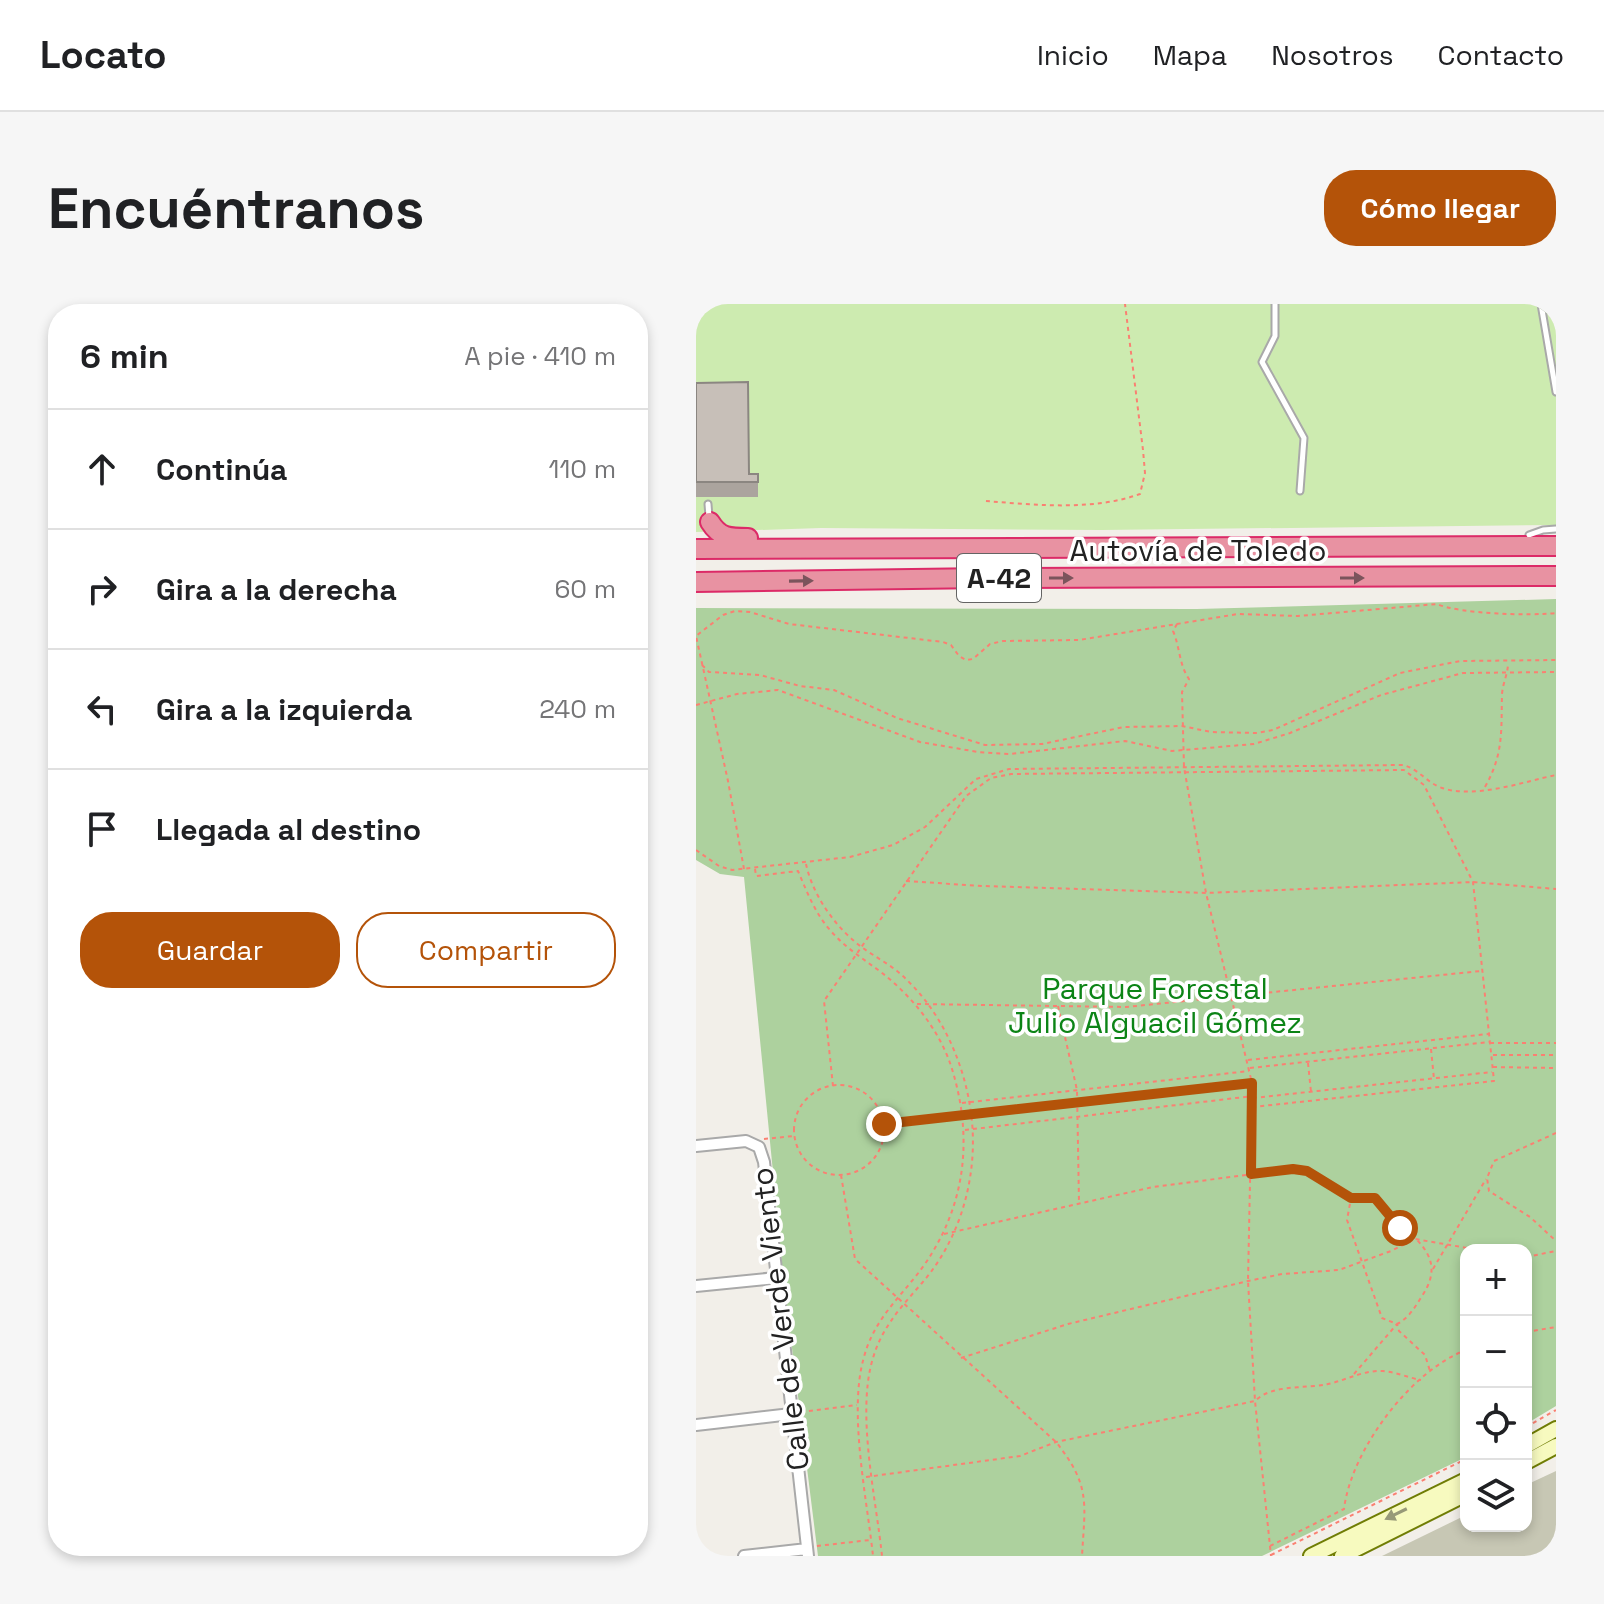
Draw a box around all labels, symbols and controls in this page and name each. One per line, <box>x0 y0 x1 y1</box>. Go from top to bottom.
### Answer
text: Locato <box>40 31 167 79</box>
text: Inicio <box>1037 37 1109 73</box>
text: Mapa <box>1153 37 1227 73</box>
text: Nosotros <box>1271 37 1394 73</box>
text: Contacto <box>1438 37 1564 73</box>
button: Cómo llegar <box>1324 170 1556 246</box>
text: Encuéntranos <box>48 173 424 244</box>
text: 6 min <box>80 335 169 378</box>
text: A pie · 410 m <box>464 339 616 373</box>
icon: ahead <box>80 447 124 491</box>
text: Continúa <box>156 450 287 489</box>
text: 110 m <box>549 452 616 486</box>
street label: Autovía de Toledo <box>1069 531 1327 570</box>
road number: A-42 <box>957 554 1041 602</box>
icon: right <box>80 567 124 611</box>
text: Gira a la derecha <box>156 570 397 609</box>
one-way arrow <box>1340 571 1365 584</box>
text: 60 m <box>554 572 616 606</box>
one-way arrow <box>1049 572 1074 584</box>
one-way arrow <box>789 574 814 587</box>
icon: left <box>80 687 124 731</box>
text: Gira a la izquierda <box>156 690 412 729</box>
text: 240 m <box>539 692 616 726</box>
icon: arrive <box>80 807 124 851</box>
text: Llegada al destino <box>156 810 421 849</box>
button: Guardar <box>80 912 340 988</box>
button: Compartir <box>356 912 616 988</box>
park label: Parque Forestal Julio Alguacil Gómez <box>1008 969 1302 1042</box>
route end <box>866 1106 902 1142</box>
street label: Calle de Verde Viento <box>742 1165 818 1473</box>
route start <box>1382 1210 1418 1246</box>
map controls <box>1460 1244 1532 1532</box>
button: + <box>1460 1244 1532 1316</box>
button: − <box>1460 1316 1532 1388</box>
button: locate <box>1460 1388 1532 1460</box>
button: layers <box>1460 1460 1532 1532</box>
one-way arrow <box>1385 1507 1408 1521</box>

